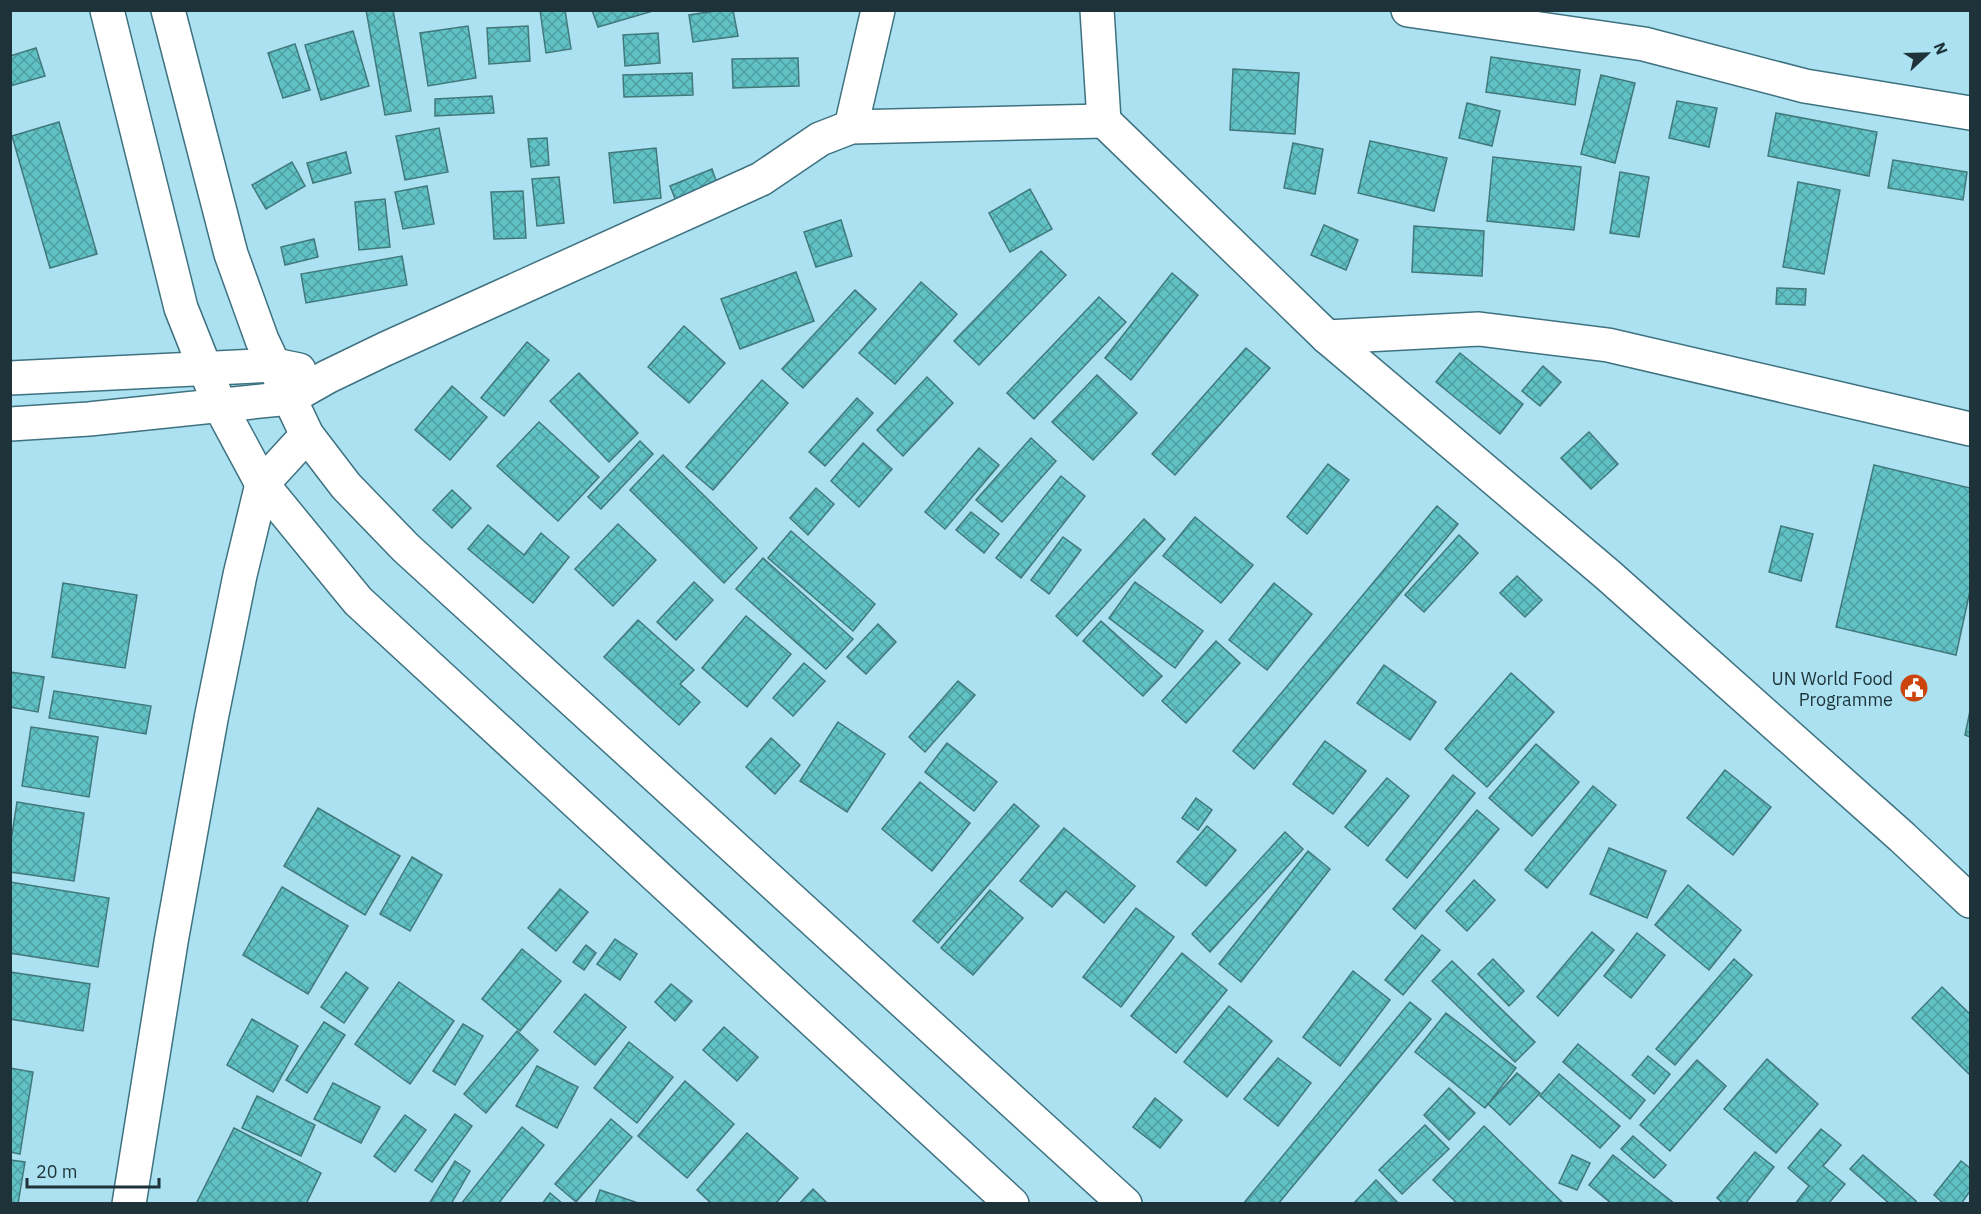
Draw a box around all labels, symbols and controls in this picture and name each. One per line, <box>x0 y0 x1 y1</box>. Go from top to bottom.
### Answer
north arrow <box>1897 24 1957 84</box>
text: N <box>1929 39 1952 58</box>
place label: UN World Food Programme <box>1772 667 1893 711</box>
public building icon: UN World Food Programme <box>1898 672 1930 704</box>
scale bar <box>27 1151 159 1189</box>
text: 20 m <box>36 1160 78 1183</box>

